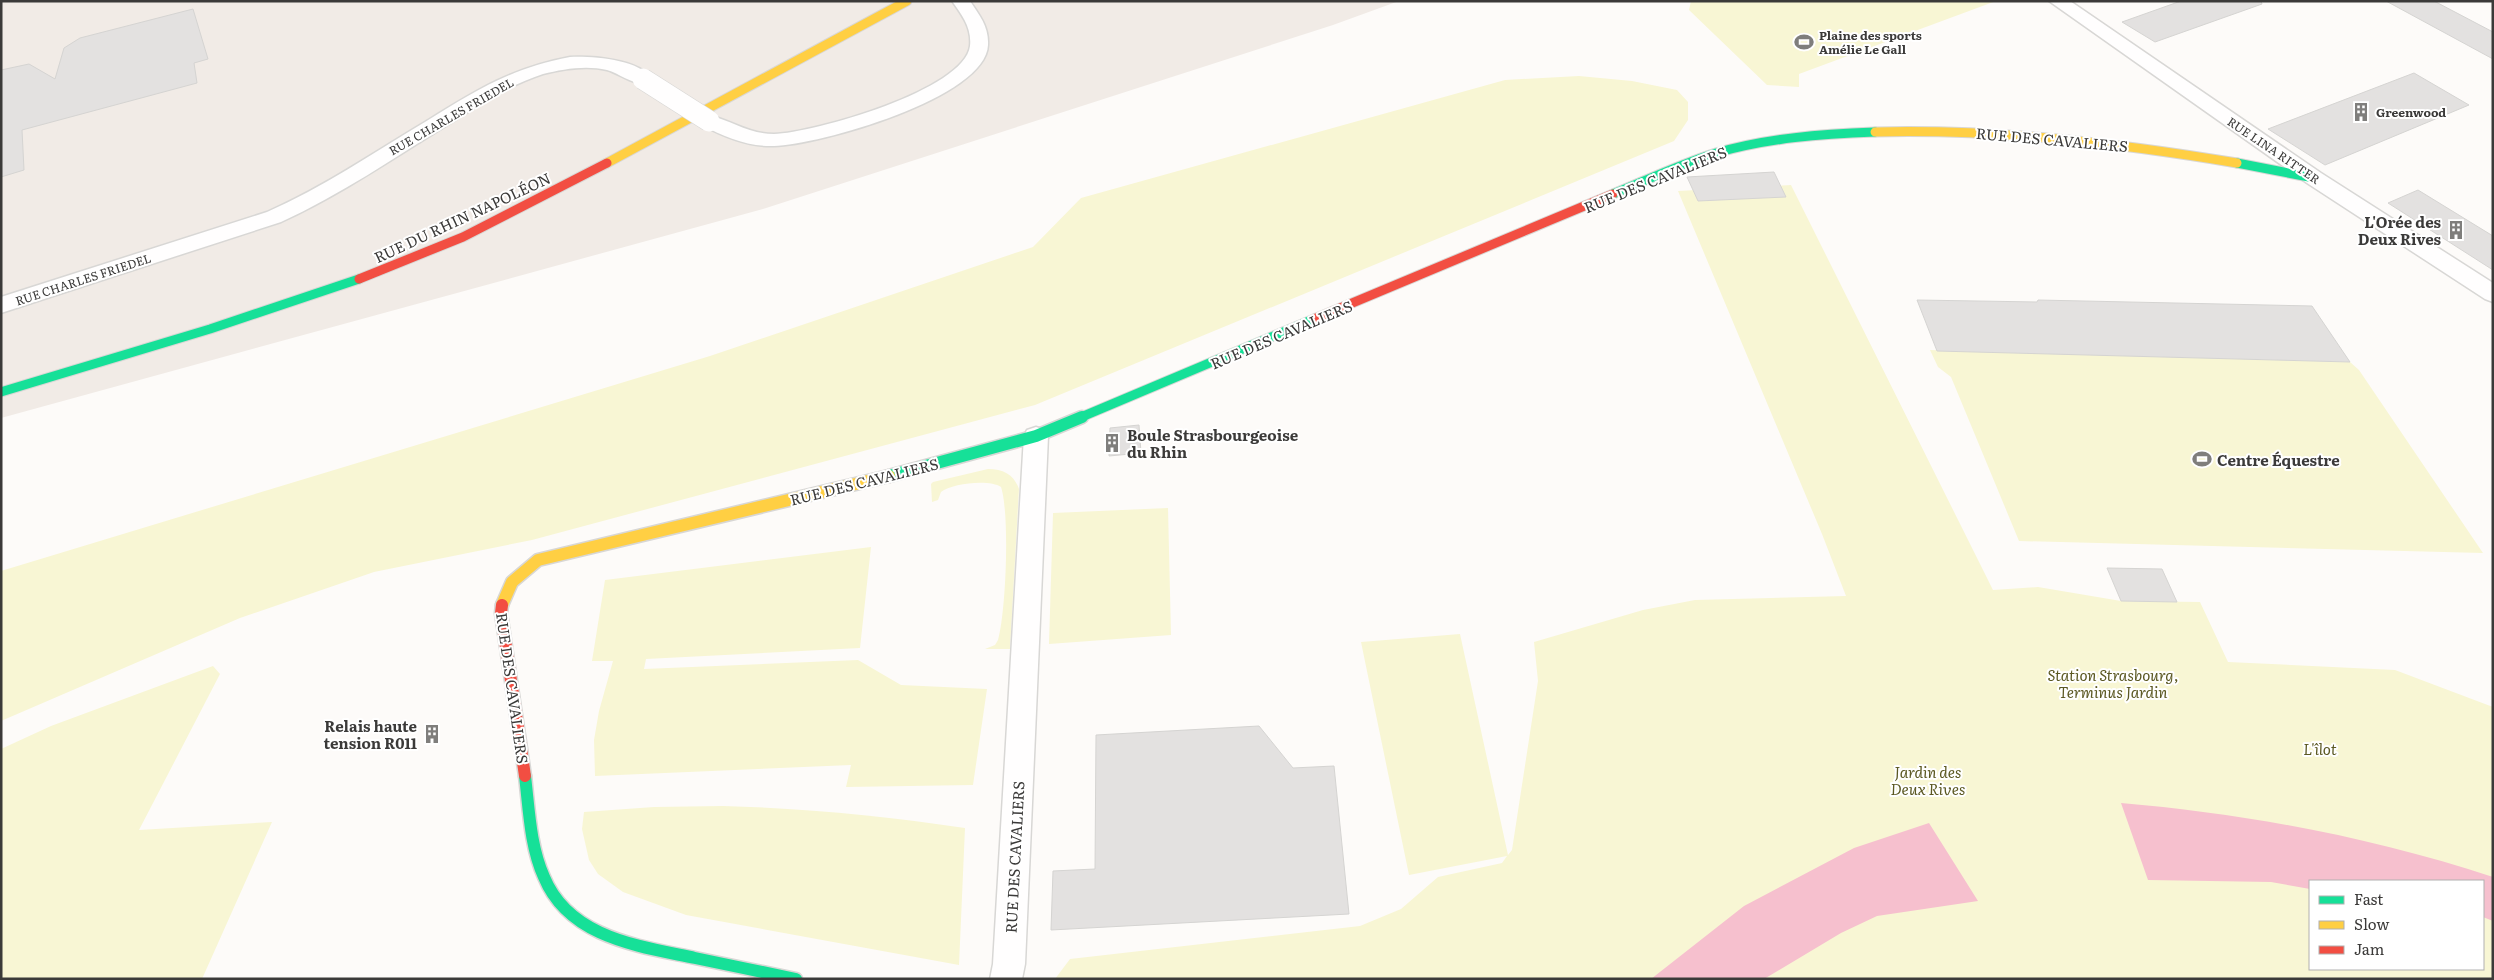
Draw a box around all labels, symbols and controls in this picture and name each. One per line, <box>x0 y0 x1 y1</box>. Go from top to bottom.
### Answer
place label: Plaine des sports Amélie Le Gall <box>1819 26 1922 58</box>
sports icon: Plaine des sports Amélie Le Gall <box>1793 31 1815 53</box>
street label: RUE CHARLES FRIEDEL <box>385 73 517 159</box>
building icon: Greenwood <box>2350 101 2372 123</box>
place label: Greenwood <box>2376 103 2446 121</box>
street label: RUE LINA RITTER <box>2224 112 2324 188</box>
street label: RUE DES CAVALIERS <box>1975 121 2129 157</box>
street label: RUE DES CAVALIERS <box>1580 140 1730 218</box>
street label: RUE DU RHIN NAPOLÉON <box>370 166 554 268</box>
place label: L'Orée des Deux Rives <box>2358 210 2442 250</box>
building icon: L'Orée des Deux Rives <box>2445 219 2467 241</box>
street label: RUE CHARLES FRIEDEL <box>13 249 153 309</box>
street label: RUE DES CAVALIERS <box>1206 294 1356 374</box>
place label: Boule Strasbourgeoise du Rhin <box>1127 423 1299 463</box>
building icon: Boule Strasbourgeoise du Rhin <box>1101 432 1123 454</box>
sports icon: Centre Équestre <box>2191 448 2213 470</box>
place label: Centre Équestre <box>2217 448 2340 471</box>
street label: RUE DES CAVALIERS <box>787 451 941 511</box>
street label: RUE DES CAVALIERS <box>491 611 535 765</box>
park label: Station Strasbourg, Terminus Jardin <box>2048 663 2178 703</box>
place label: Relais haute tension R011 <box>324 714 417 754</box>
building icon: Relais haute tension R011 <box>421 723 443 745</box>
park label: L'îlot <box>2303 737 2337 760</box>
park label: Jardin des Deux Rives <box>1891 760 1965 800</box>
street label: RUE DES CAVALIERS <box>999 780 1029 934</box>
legend <box>2309 880 2484 970</box>
text: Fast <box>2354 887 2383 910</box>
text: Slow <box>2354 912 2389 935</box>
text: Jam <box>2354 937 2385 960</box>

